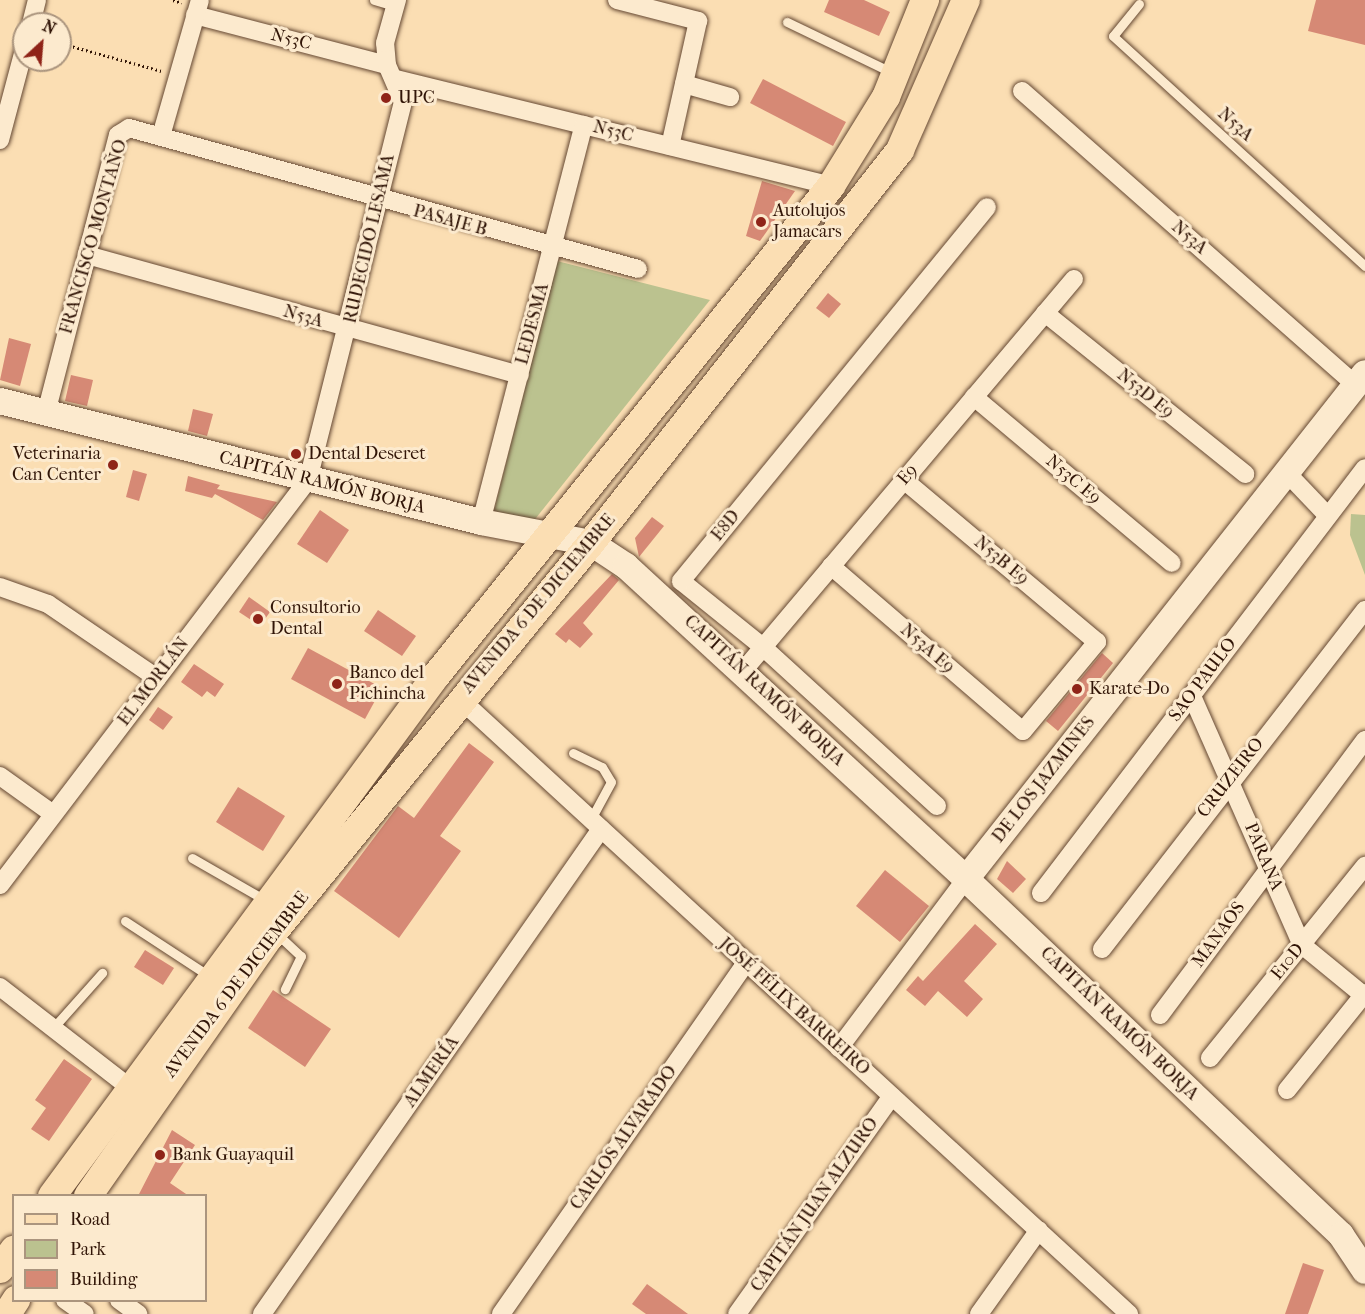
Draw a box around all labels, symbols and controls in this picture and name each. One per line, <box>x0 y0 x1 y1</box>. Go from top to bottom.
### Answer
north arrow <box>12 12 72 72</box>
text: N <box>40 16 59 38</box>
street label: N53C <box>269 25 313 55</box>
place label: UPC <box>398 87 435 109</box>
marker: UPC <box>379 91 393 105</box>
street label: N53A <box>1213 103 1257 147</box>
street label: N53C <box>591 117 635 147</box>
street label: FRANCISCO MONTAÑO <box>56 137 132 337</box>
street label: RUDECIDO LESAMA <box>340 152 400 326</box>
street label: PASAJE B <box>411 201 489 241</box>
place label: Autolujos Jamacars <box>773 201 845 244</box>
marker: Autolujos Jamacars <box>754 215 768 229</box>
street label: N53A <box>1167 217 1211 259</box>
street label: LEDESMA <box>512 281 554 367</box>
street label: N53A <box>281 301 325 333</box>
street label: N53D E9 <box>1112 365 1178 423</box>
place label: Dental Deseret <box>308 443 426 465</box>
place label: Veterinaria Can Center <box>12 444 101 486</box>
street label: CAPITÁN RAMÓN BORJA <box>217 447 427 519</box>
marker: Dental Deseret <box>289 447 303 461</box>
street label: N53C E9 <box>1041 451 1105 509</box>
marker: Veterinaria Can Center <box>106 458 120 472</box>
street label: E9 <box>893 460 923 490</box>
street label: E8D <box>707 506 745 546</box>
street label: AVENIDA 6 DE DICIEMBRE <box>458 510 620 698</box>
street label: N53B E9 <box>969 532 1033 590</box>
place label: Consultorio Dental <box>270 598 361 640</box>
street label: CAPITÁN RAMÓN BORJA <box>679 611 849 771</box>
marker: Consultorio Dental <box>251 612 265 626</box>
street label: N53A E9 <box>895 620 959 678</box>
street label: EL MORLÁN <box>114 633 194 731</box>
street label: SAO PAULO <box>1165 634 1241 726</box>
place label: Banco del Pichincha <box>349 663 425 706</box>
marker: Banco del Pichincha <box>330 677 344 691</box>
place label: Karate-Do <box>1089 678 1169 700</box>
marker: Karate-Do <box>1070 682 1084 696</box>
street label: DE LOS JAZMINES <box>988 712 1100 848</box>
street label: CRUZEIRO <box>1193 734 1269 822</box>
street label: PARANA <box>1239 820 1287 894</box>
street label: AVENIDA 6 DE DICIEMBRE <box>160 888 314 1082</box>
street label: MANAOS <box>1188 898 1250 972</box>
street label: JOSÉ FÉLIX BARREIRO <box>714 934 874 1080</box>
street label: E10D <box>1267 939 1309 985</box>
street label: CAPITÁN RAMÓN BORJA <box>1035 943 1203 1105</box>
street label: ALMERÍA <box>400 1032 464 1112</box>
street label: CARLOS ALVARADO <box>566 1062 682 1214</box>
street label: CAPITÁN JUAN ALZURO <box>747 1114 883 1296</box>
place label: Bank Guayaquil <box>172 1144 294 1166</box>
marker: Bank Guayaquil <box>153 1148 167 1162</box>
legend <box>12 1194 207 1302</box>
text: Road <box>70 1209 110 1230</box>
text: Park <box>70 1239 106 1260</box>
text: Building <box>70 1269 137 1290</box>

